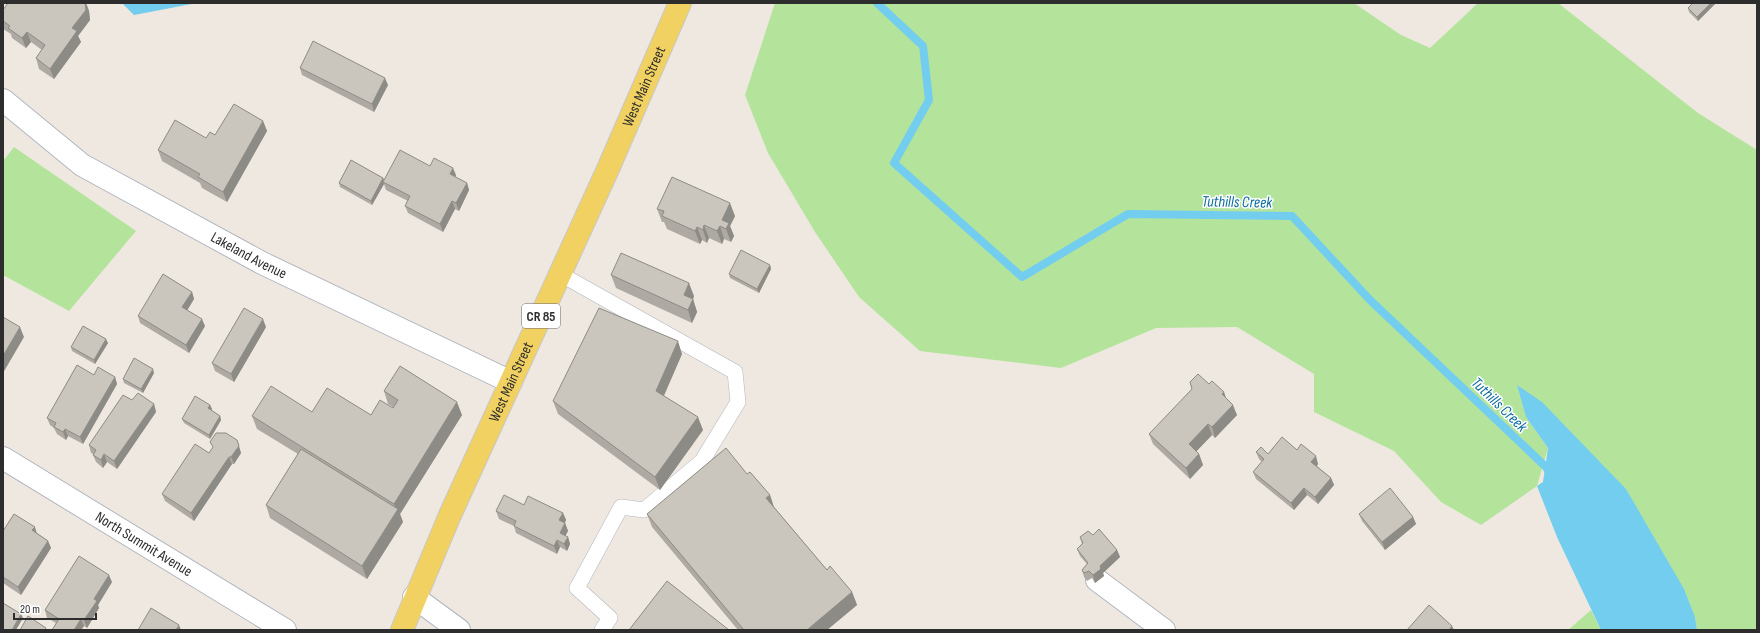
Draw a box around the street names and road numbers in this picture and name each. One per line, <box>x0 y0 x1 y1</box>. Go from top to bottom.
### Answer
street label: West Main Street <box>618 43 670 130</box>
street label: Lakeland Avenue <box>207 228 290 283</box>
road number: CR 85 <box>522 304 560 328</box>
street label: West Main Street <box>485 339 538 425</box>
street label: North Summit Avenue <box>92 508 196 581</box>

